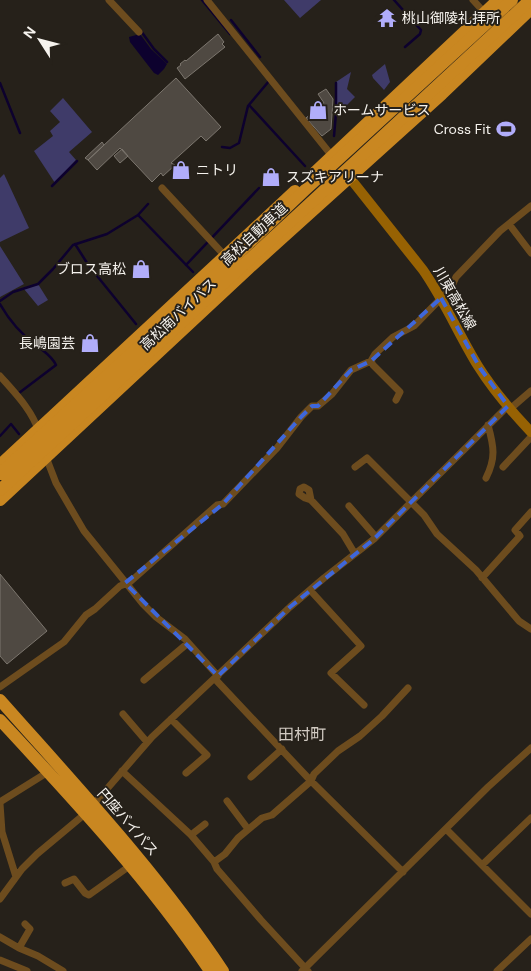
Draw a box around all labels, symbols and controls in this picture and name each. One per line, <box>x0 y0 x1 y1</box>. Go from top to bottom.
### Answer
temple icon: 桃山御陵礼拝所 <box>376 7 398 29</box>
place label: 桃山御陵礼拝所 <box>402 9 500 27</box>
north arrow <box>15 15 65 65</box>
text: N <box>19 23 40 42</box>
shop icon: ホームサービス <box>307 99 329 121</box>
place label: ホームサービス <box>333 101 431 119</box>
sports icon: Cross Fit <box>495 118 517 140</box>
place label: Cross Fit <box>434 120 491 138</box>
shop icon: ニトリ <box>170 159 192 181</box>
place label: ニトリ <box>196 161 238 179</box>
shop icon: スズキアリーナ <box>260 166 282 188</box>
place label: スズキアリーナ <box>286 168 384 186</box>
street label: 高松自動車道 <box>217 199 291 269</box>
shop icon: ブロス高松 <box>130 258 152 280</box>
place label: ブロス高松 <box>56 260 126 278</box>
street label: 川東高松線 <box>430 263 480 333</box>
street label: 高松南バイパス <box>136 274 220 354</box>
shop icon: 長嶋園芸 <box>79 332 101 354</box>
place label: 長嶋園芸 <box>19 334 75 352</box>
district label: 田村町 <box>278 724 326 745</box>
street label: 円座バイパス <box>94 784 162 860</box>

